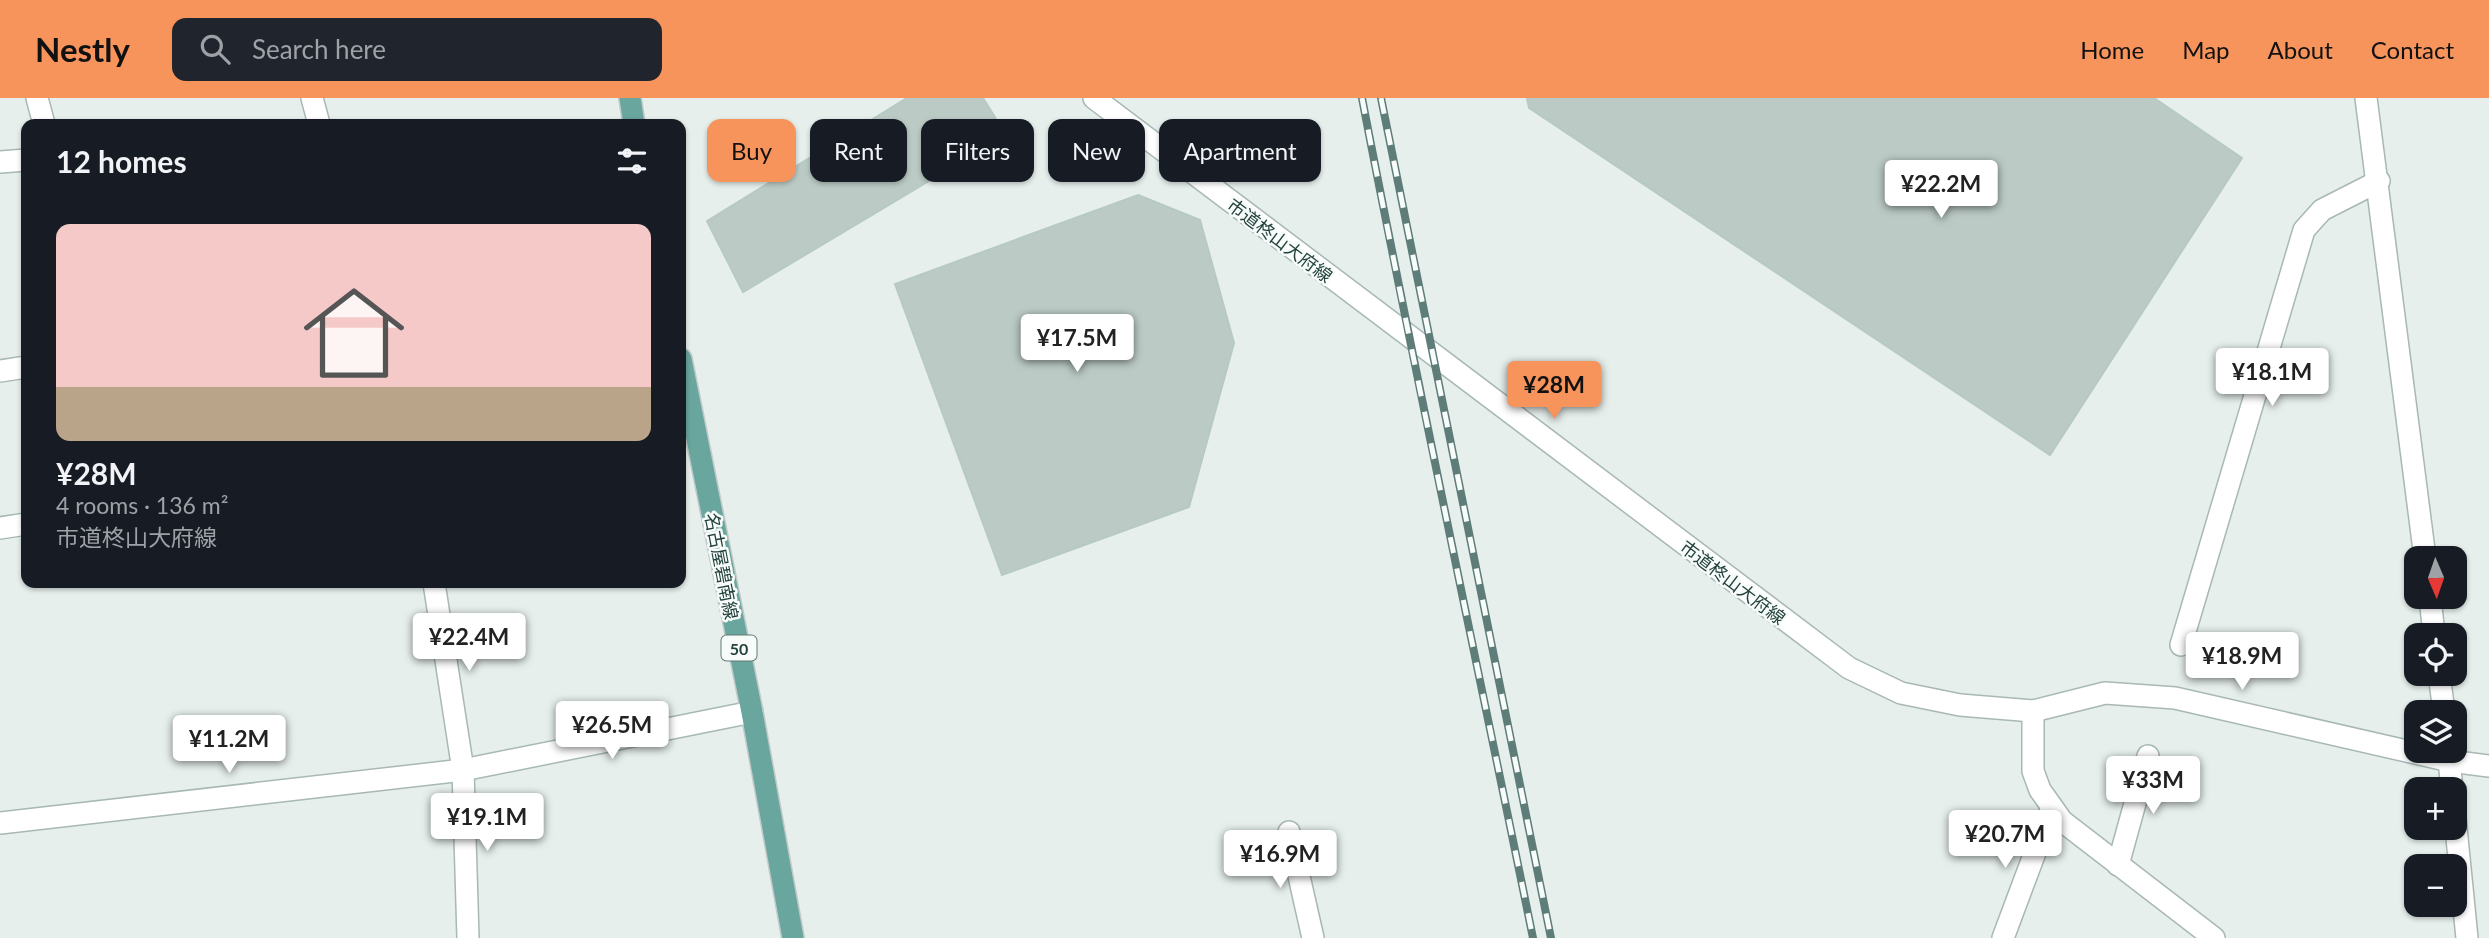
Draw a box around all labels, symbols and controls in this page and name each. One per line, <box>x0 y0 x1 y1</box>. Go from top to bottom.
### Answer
search box <box>172 18 662 81</box>
text: Nestly <box>35 29 130 69</box>
icon: search <box>196 30 234 68</box>
text: Search here <box>252 33 386 65</box>
text: Home <box>2080 35 2144 64</box>
text: Map <box>2182 35 2230 64</box>
text: About <box>2268 35 2333 64</box>
text: Contact <box>2371 35 2454 64</box>
chip: Buy <box>707 119 796 182</box>
chip: Rent <box>810 119 907 182</box>
chip: Filters <box>921 119 1034 182</box>
chip: New <box>1048 119 1145 182</box>
chip: Apartment <box>1159 119 1321 182</box>
icon: filters <box>613 142 651 180</box>
text: 12 homes <box>56 143 187 179</box>
pin: ¥22.2M <box>1884 160 1998 220</box>
text: ¥22.2M <box>1901 169 1981 197</box>
street label: 市道柊山大府線 <box>1223 193 1337 287</box>
icon: home <box>291 270 417 396</box>
pin: ¥17.5M <box>1020 314 1134 374</box>
text: ¥17.5M <box>1037 323 1117 351</box>
pin: ¥18.1M <box>2215 348 2329 408</box>
text: ¥18.1M <box>2232 357 2312 385</box>
pin: ¥28M <box>1513 362 1595 421</box>
text: ¥28M <box>1523 370 1585 398</box>
text: ¥28M <box>56 455 137 491</box>
text: 4 rooms · 136 m² <box>56 491 228 519</box>
street label: 名古屋碧南線 <box>701 511 743 621</box>
text: 市道柊山大府線 <box>56 523 217 551</box>
street label: 市道柊山大府線 <box>1676 535 1790 629</box>
north arrow <box>2404 546 2468 609</box>
map controls <box>2404 546 2467 917</box>
pin: ¥22.4M <box>412 614 526 673</box>
text: ¥22.4M <box>429 622 509 650</box>
button: locate <box>2404 623 2467 686</box>
pin: ¥18.9M <box>2185 632 2299 692</box>
road number: 50 <box>722 636 756 660</box>
text: ¥18.9M <box>2202 641 2282 669</box>
button: layers <box>2404 700 2467 763</box>
pin: ¥26.5M <box>555 702 669 761</box>
text: ¥26.5M <box>572 710 652 738</box>
pin: ¥11.2M <box>172 716 286 775</box>
text: ¥11.2M <box>189 724 269 752</box>
pin: ¥33M <box>2112 756 2194 816</box>
text: ¥33M <box>2122 765 2184 793</box>
button: + <box>2404 777 2467 840</box>
pin: ¥19.1M <box>430 794 544 853</box>
text: ¥19.1M <box>447 802 527 830</box>
pin: ¥20.7M <box>1948 810 2062 870</box>
text: ¥20.7M <box>1965 819 2045 847</box>
pin: ¥16.9M <box>1223 830 1337 890</box>
text: ¥16.9M <box>1240 839 1320 867</box>
button: − <box>2404 854 2467 917</box>

